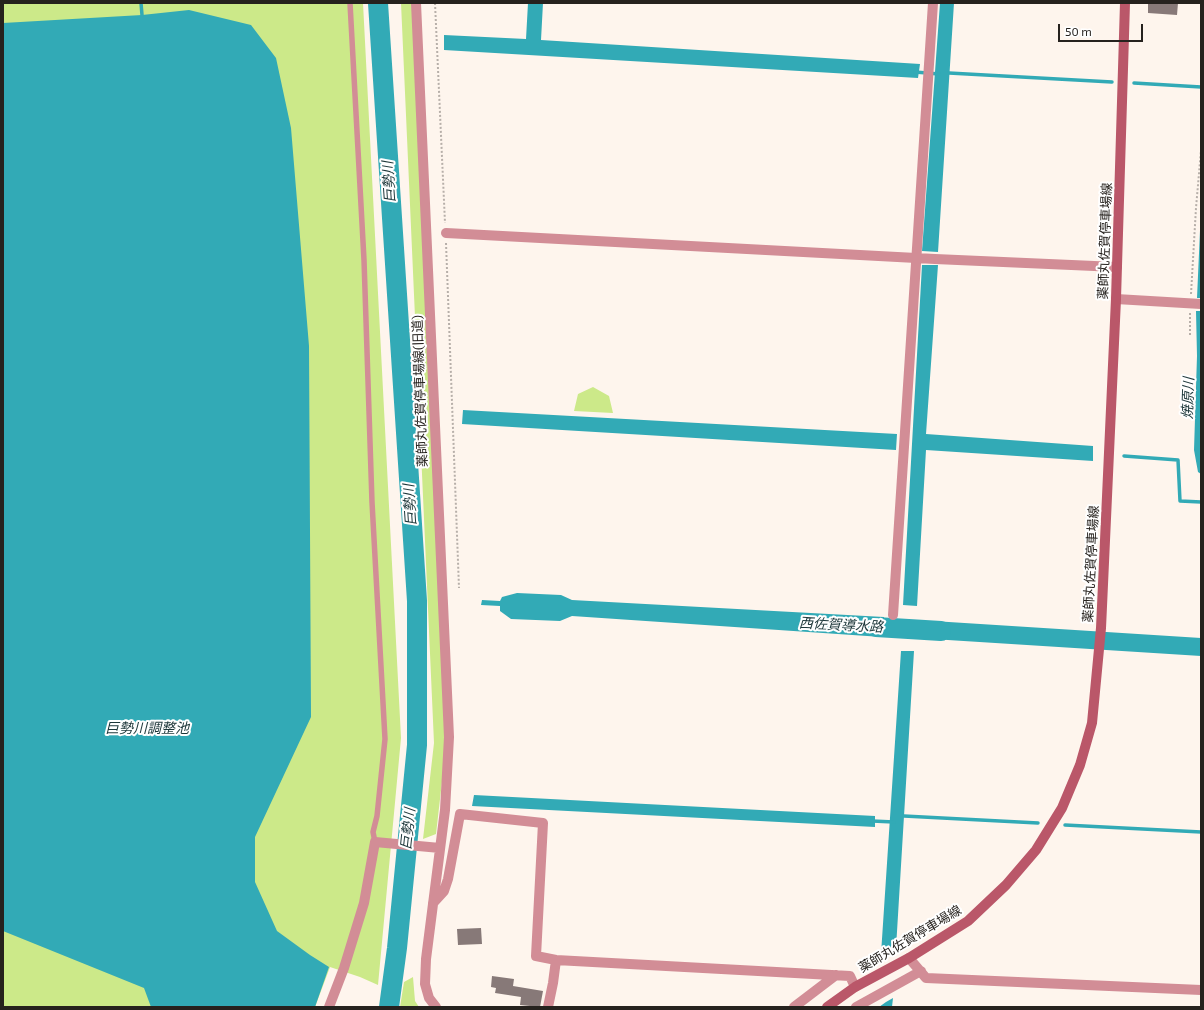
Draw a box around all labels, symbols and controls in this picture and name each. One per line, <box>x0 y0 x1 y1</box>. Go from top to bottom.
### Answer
scale bar <box>1060 16 1145 42</box>
text: 50 m <box>1065 24 1092 38</box>
water label: 巨勢川 <box>379 160 399 204</box>
street label: 薬師丸佐賀停車場線 <box>1095 182 1115 300</box>
street label: 薬師丸佐賀停車場線(旧道) <box>410 315 430 467</box>
water label: 焼原川 <box>1179 377 1197 419</box>
water label: 巨勢川 <box>400 483 420 527</box>
street label: 薬師丸佐賀停車場線 <box>1080 505 1102 623</box>
water label: 西佐賀導水路 <box>799 614 883 636</box>
water label: 巨勢川調整池 <box>105 720 189 736</box>
water label: 巨勢川 <box>397 807 419 851</box>
street label: 薬師丸佐賀停車場線 <box>856 902 964 976</box>

